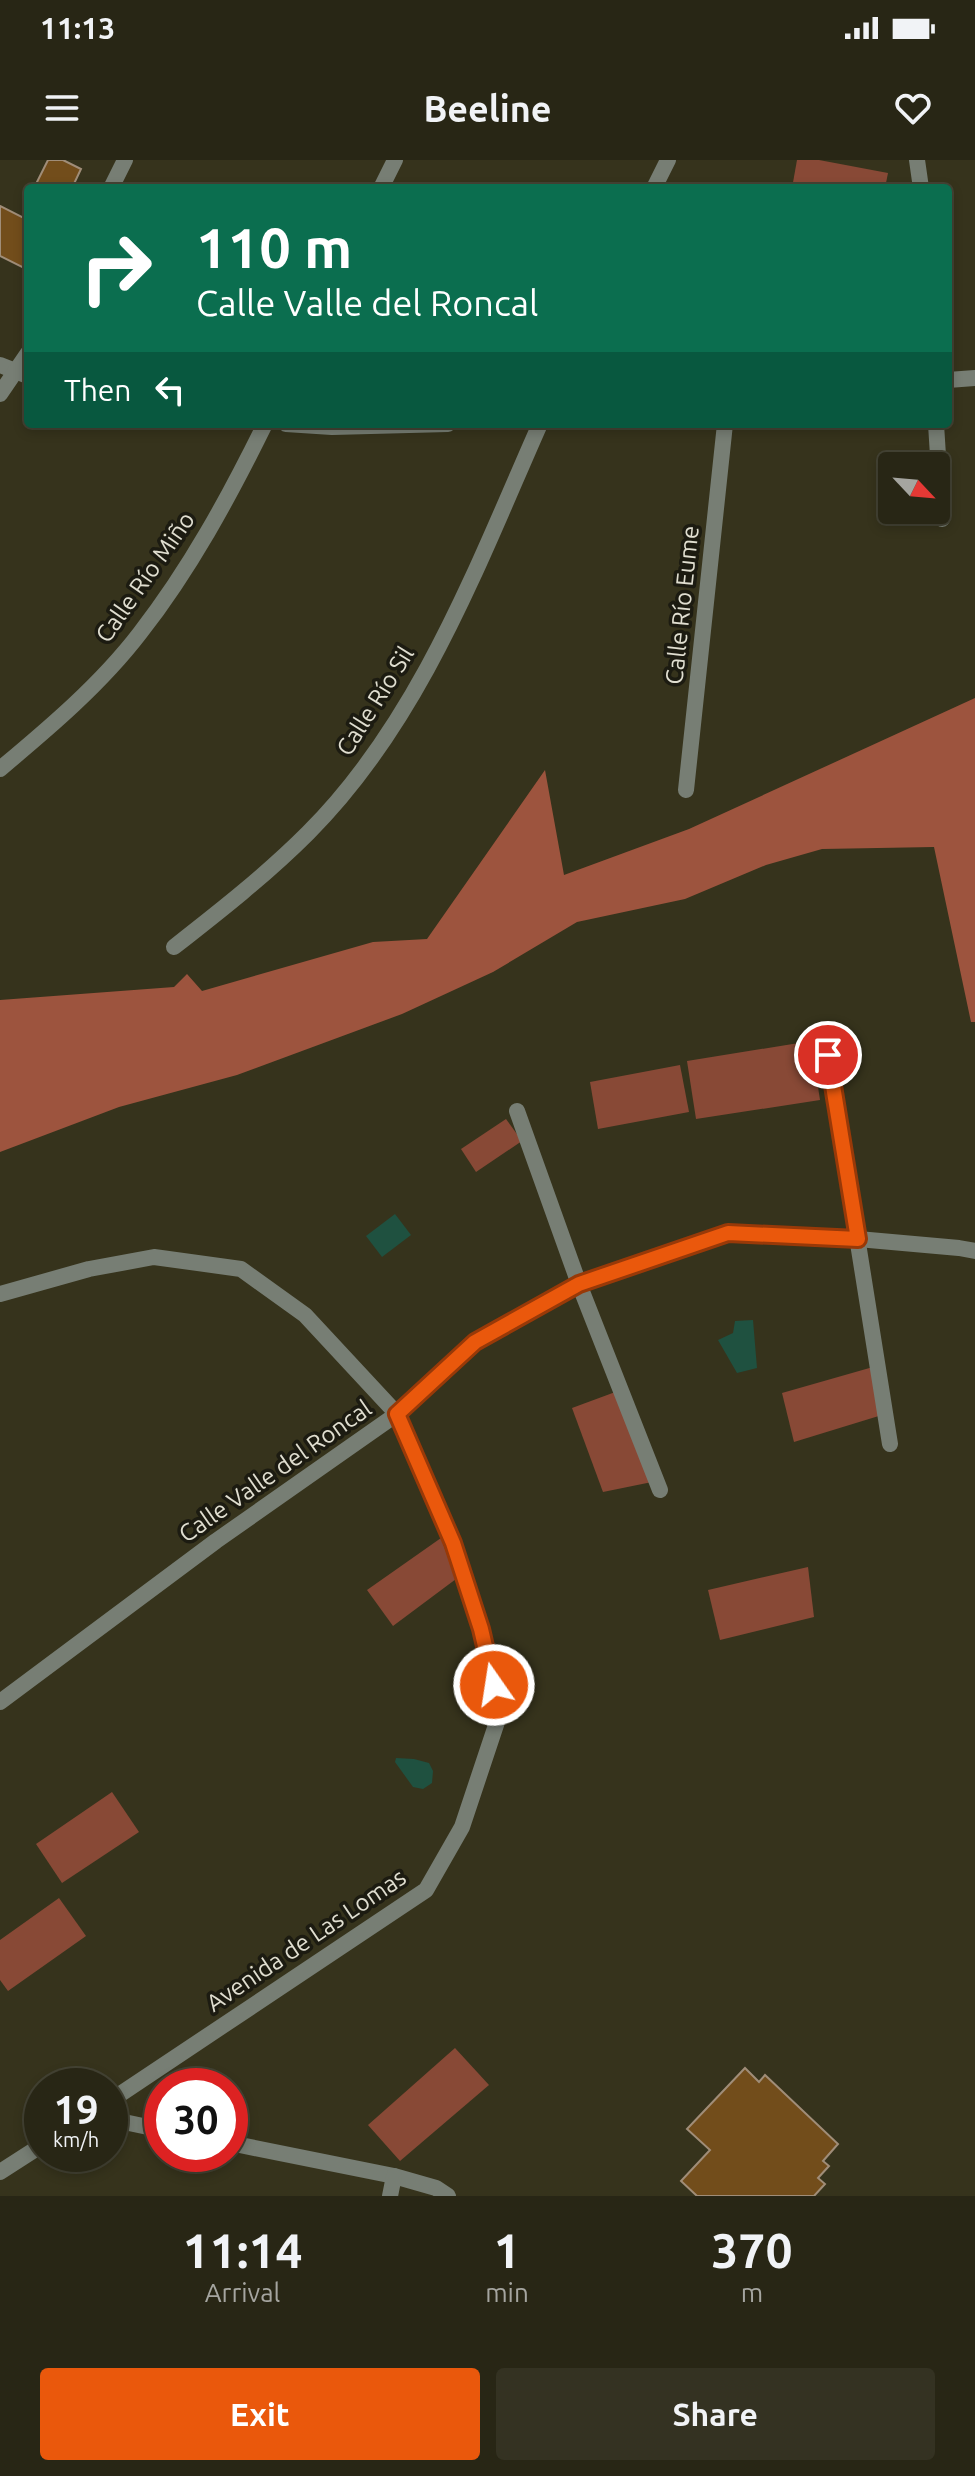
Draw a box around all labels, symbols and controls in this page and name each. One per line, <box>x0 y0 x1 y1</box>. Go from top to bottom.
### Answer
text: 11:13 <box>40 11 115 45</box>
icon: menu <box>40 86 84 130</box>
icon: heart <box>891 86 935 130</box>
text: Beeline <box>423 88 552 129</box>
icon: right <box>64 216 168 320</box>
text: 110 m <box>196 216 352 279</box>
text: Calle Valle del Roncal <box>196 282 538 323</box>
icon: left <box>148 368 192 412</box>
text: Then <box>64 373 132 407</box>
north arrow <box>878 452 950 524</box>
map controls <box>878 452 950 524</box>
street label: Calle Río Miño <box>90 507 200 647</box>
street label: Calle Río Eume <box>660 524 704 686</box>
street label: Calle Río Sil <box>331 642 419 760</box>
pin <box>794 1021 862 1089</box>
icon: arrive <box>806 1033 850 1077</box>
street label: Calle Valle del Roncal <box>174 1394 376 1548</box>
position arrow <box>452 1643 536 1727</box>
street label: Avenida de Las Lomas <box>201 1863 411 2017</box>
speed limit sign: 30 <box>144 2068 248 2172</box>
text: 19 <box>53 2087 99 2132</box>
text: km/h <box>53 2128 99 2151</box>
text: 11:14 <box>183 2223 303 2277</box>
text: 1 <box>493 2223 520 2277</box>
text: 370 <box>711 2223 792 2277</box>
text: Arrival <box>205 2278 280 2307</box>
text: min <box>485 2278 529 2307</box>
text: m <box>741 2278 763 2307</box>
button: Exit <box>40 2368 480 2460</box>
button: Share <box>496 2368 935 2460</box>

